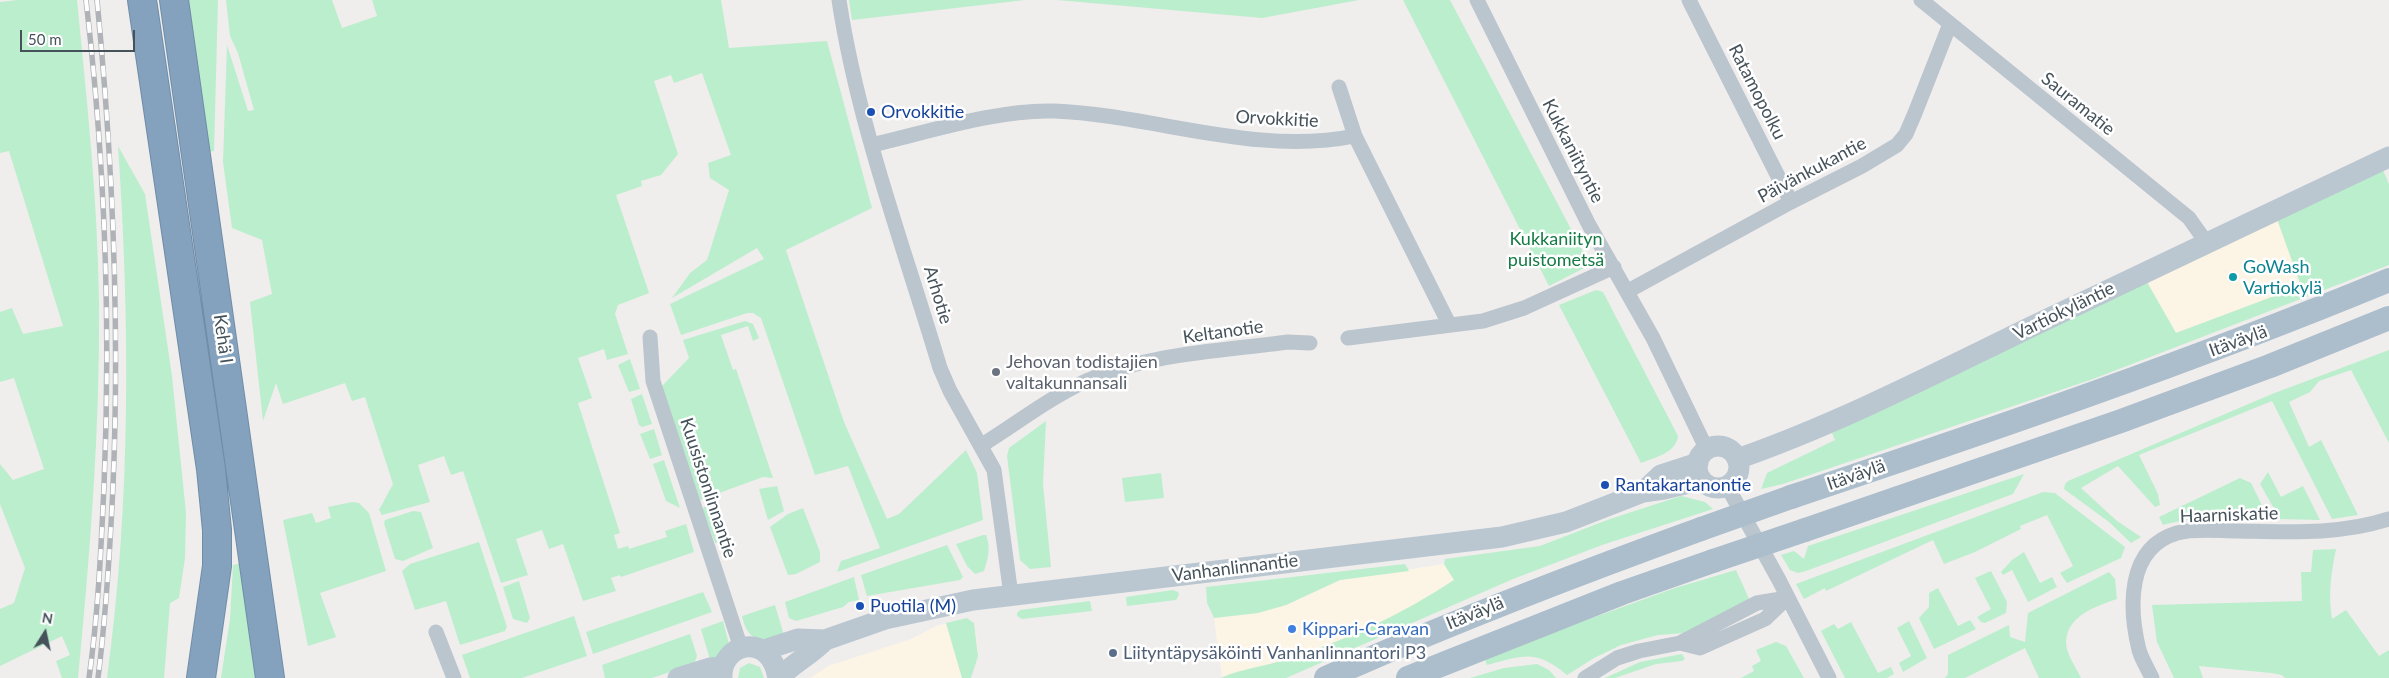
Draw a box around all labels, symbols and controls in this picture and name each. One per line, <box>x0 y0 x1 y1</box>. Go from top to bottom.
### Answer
scale bar <box>22 20 138 52</box>
text: 50 m <box>28 30 62 48</box>
street label: Ratamopolku <box>1724 41 1790 143</box>
street label: Sauramatie <box>2037 68 2119 140</box>
street label: Kukkaniityntie <box>1538 95 1608 207</box>
place label: Orvokkitie <box>881 101 964 123</box>
marker: Orvokkitie <box>865 106 877 118</box>
street label: Orvokkitie <box>1235 106 1319 132</box>
street label: Päivänkukantie <box>1754 132 1870 208</box>
park label: Kukkaniityn puistometsä <box>1508 228 1604 270</box>
place label: GoWash Vartiokylä <box>2243 256 2322 298</box>
street label: Arhotie <box>919 263 957 327</box>
marker: GoWash Vartiokylä <box>2227 271 2239 283</box>
street label: Vartiokyläntie <box>2010 277 2118 345</box>
street label: Kehä I <box>209 313 237 365</box>
street label: Keltanotie <box>1181 316 1265 348</box>
street label: Itäväylä <box>2206 321 2270 361</box>
place label: Jehovan todistajien valtakunnansali <box>1006 351 1158 394</box>
marker: Jehovan todistajien valtakunnansali <box>990 366 1002 378</box>
street label: Kuusistonlinnantie <box>675 415 741 561</box>
street label: Itäväylä <box>1824 455 1888 495</box>
place label: Rantakartanontie <box>1615 474 1751 496</box>
marker: Rantakartanontie <box>1599 479 1611 491</box>
street label: Haarniskatie <box>2179 502 2279 528</box>
street label: Vanhanlinnantie <box>1171 550 1299 586</box>
street label: Itäväylä <box>1443 592 1507 634</box>
place label: Puotila (M) <box>870 595 956 617</box>
marker: Puotila (M) <box>854 600 866 612</box>
north arrow <box>20 608 70 658</box>
text: N <box>41 608 54 627</box>
place label: Kippari-Caravan <box>1302 618 1429 640</box>
marker: Kippari-Caravan <box>1286 623 1298 635</box>
place label: Liityntäpysäköinti Vanhanlinnantori P3 <box>1123 642 1426 664</box>
marker: Liityntäpysäköinti Vanhanlinnantori P3 <box>1107 647 1119 659</box>

